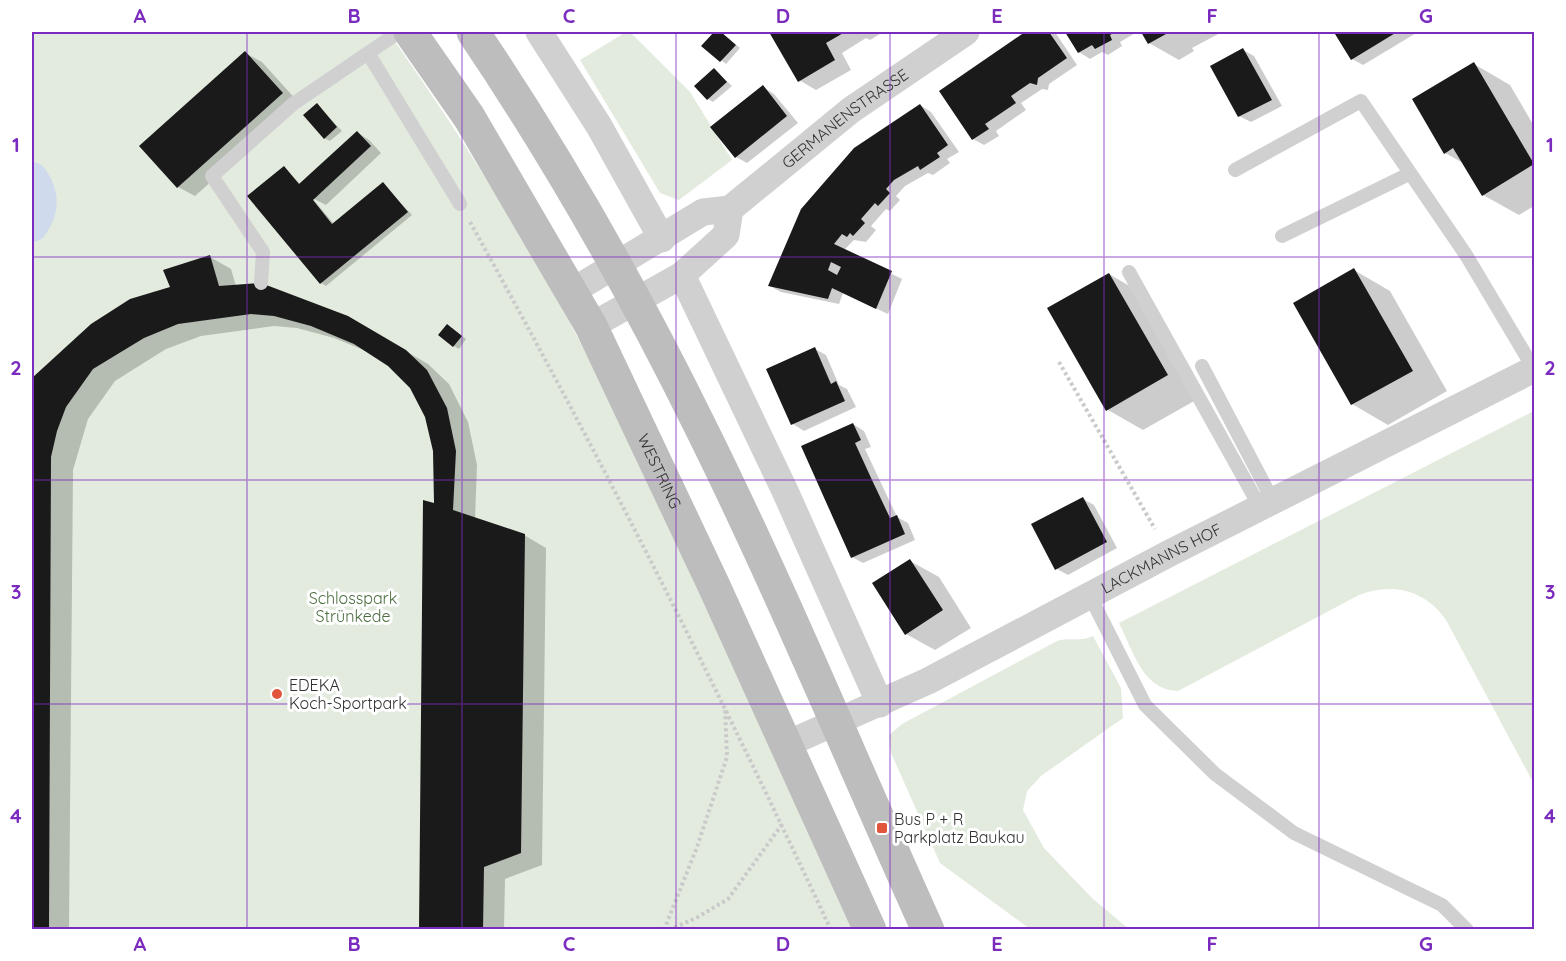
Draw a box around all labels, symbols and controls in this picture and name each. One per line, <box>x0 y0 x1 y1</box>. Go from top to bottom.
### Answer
text: A <box>134 3 147 28</box>
text: B <box>347 3 361 28</box>
text: C <box>563 3 576 28</box>
text: D <box>776 3 790 28</box>
text: E <box>991 3 1003 28</box>
text: F <box>1206 3 1218 28</box>
text: G <box>1419 3 1433 28</box>
street label: GERMANENSTRASSE <box>778 64 912 173</box>
text: 1 <box>12 132 20 157</box>
text: 1 <box>1546 132 1554 157</box>
text: 2 <box>10 355 22 380</box>
text: 2 <box>1544 355 1556 380</box>
street label: WESTRING <box>633 430 686 512</box>
street label: LACKMANNS HOF <box>1097 519 1225 598</box>
text: 3 <box>11 579 21 604</box>
text: 3 <box>1545 579 1555 604</box>
park label: Schlosspark Strünkede <box>309 588 397 626</box>
place label: EDEKA Koch-Sportpark <box>289 675 407 713</box>
marker: EDEKA Koch-Sportpark <box>270 687 284 701</box>
text: 4 <box>10 803 22 828</box>
text: 4 <box>1544 803 1556 828</box>
place label: Bus P + R Parkplatz Baukau <box>894 809 1025 847</box>
marker: Bus P + R Parkplatz Baukau <box>875 821 889 835</box>
text: A <box>134 931 147 956</box>
text: B <box>347 931 361 956</box>
text: C <box>563 931 576 956</box>
text: D <box>776 931 790 956</box>
text: E <box>991 931 1003 956</box>
text: F <box>1206 931 1218 956</box>
text: G <box>1419 931 1433 956</box>

